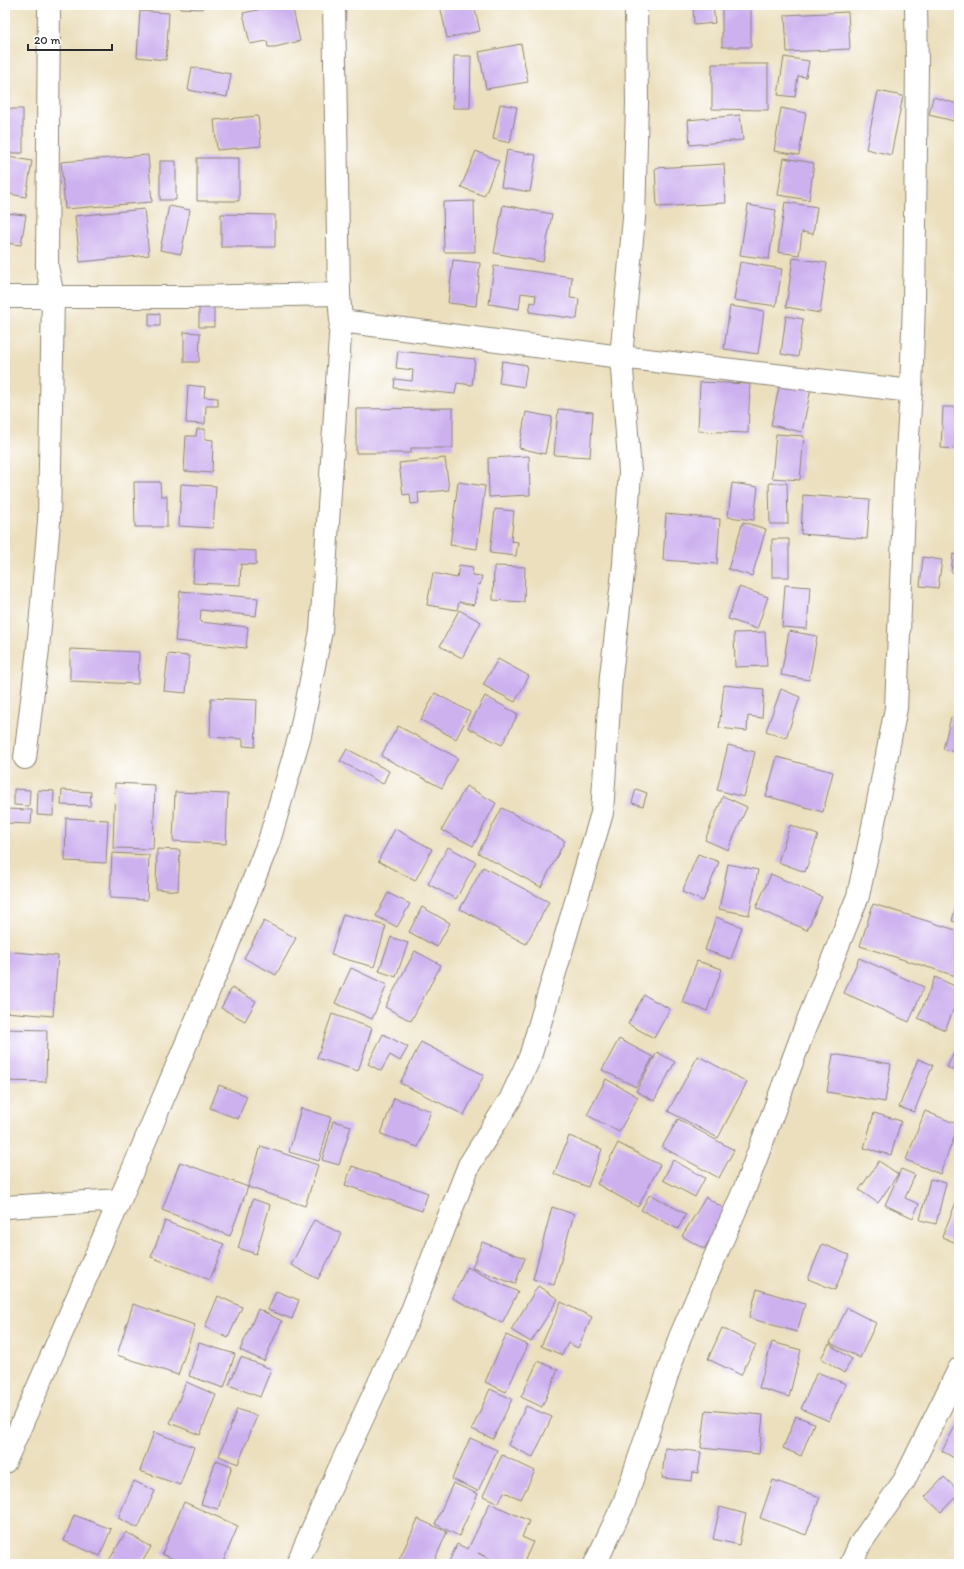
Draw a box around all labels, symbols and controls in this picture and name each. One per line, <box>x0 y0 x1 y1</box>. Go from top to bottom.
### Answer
scale bar <box>28 26 112 52</box>
text: 20 m <box>34 33 61 47</box>

